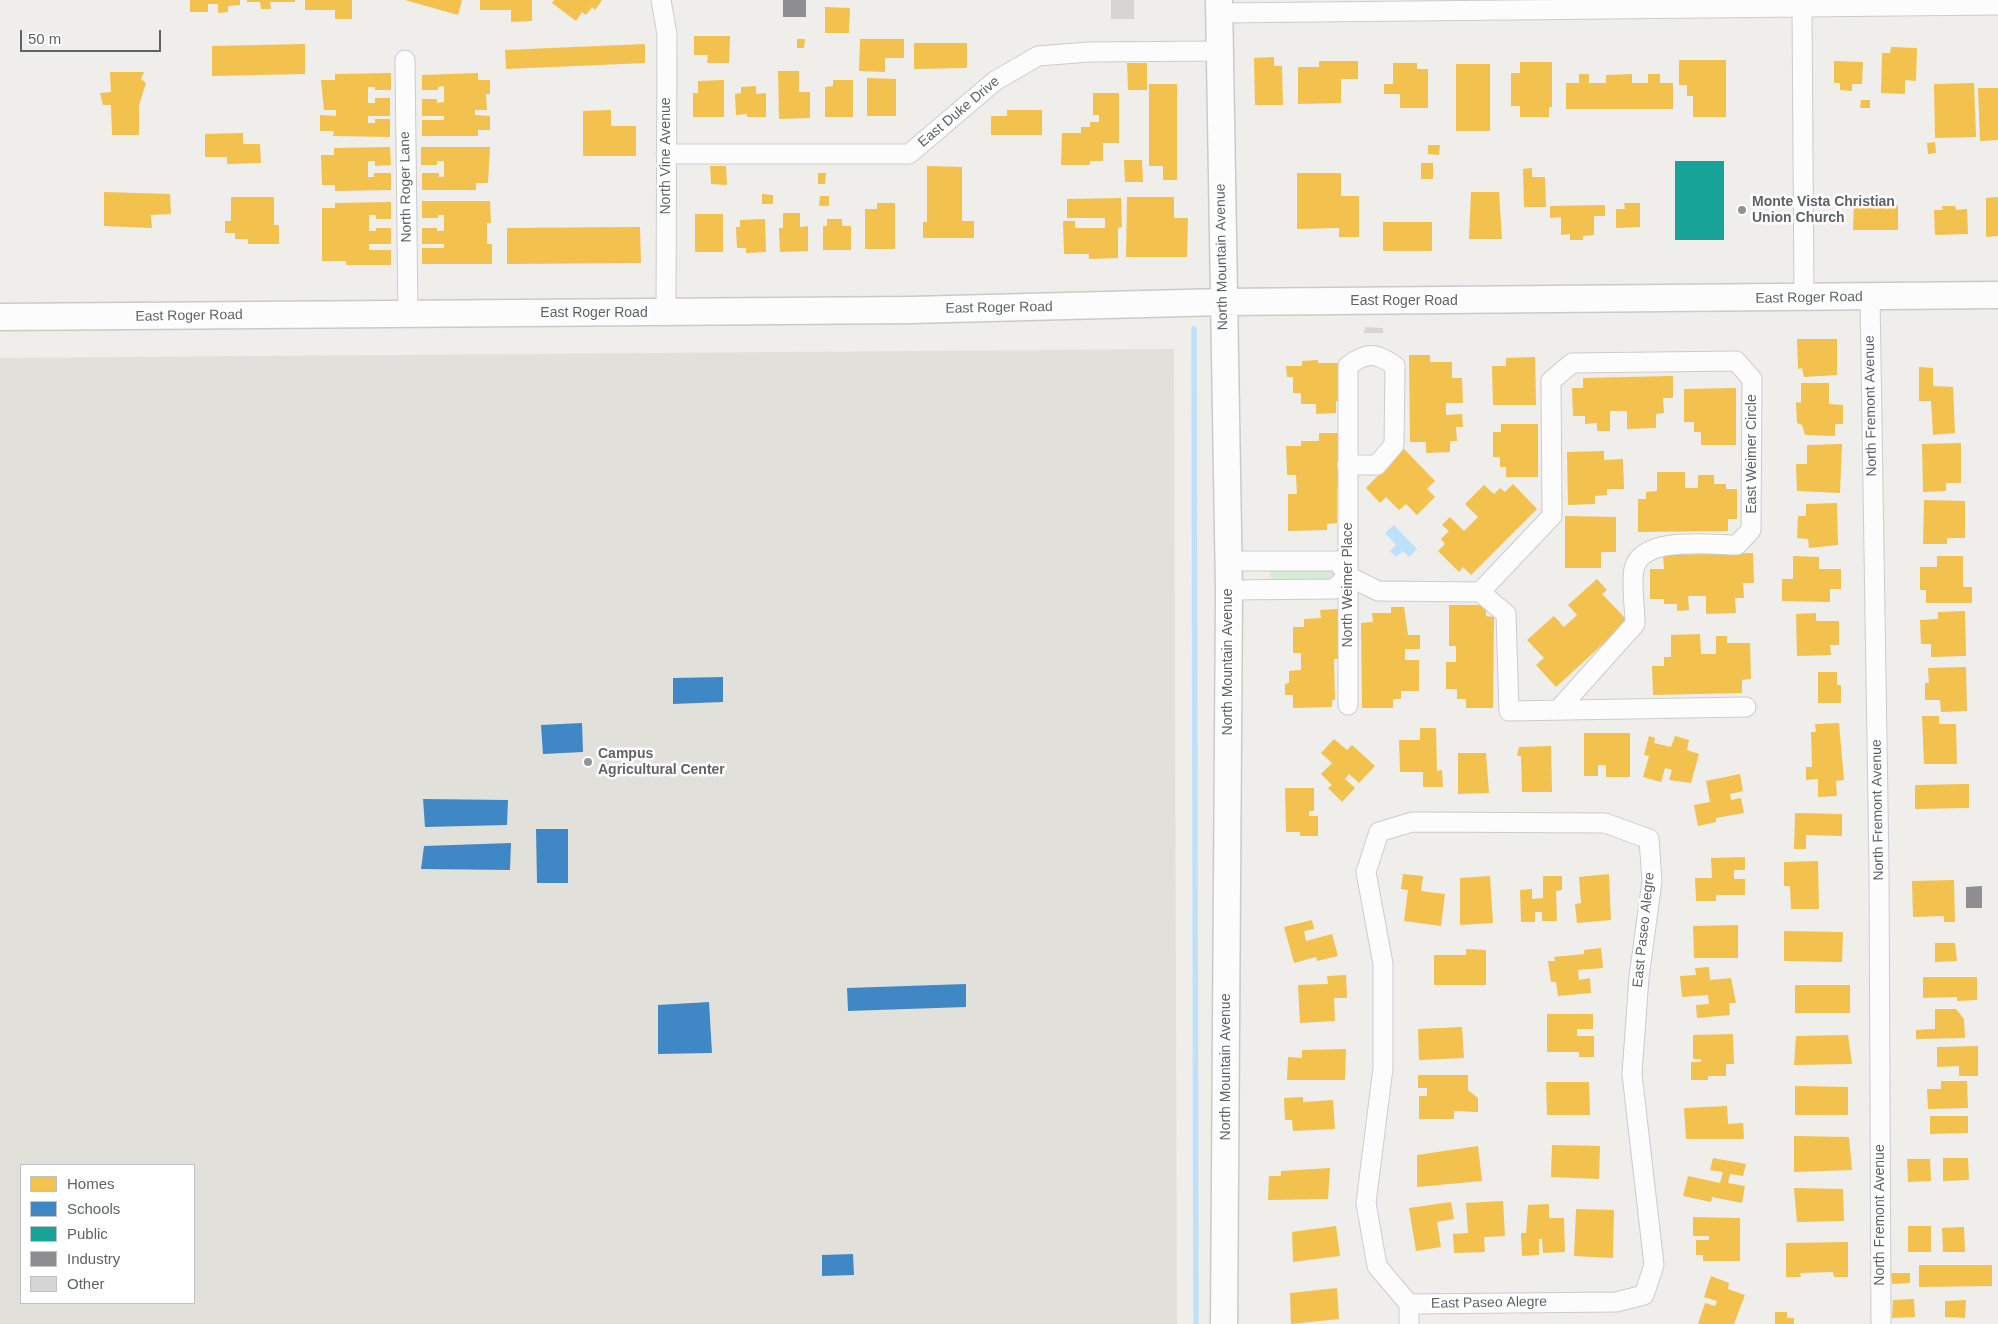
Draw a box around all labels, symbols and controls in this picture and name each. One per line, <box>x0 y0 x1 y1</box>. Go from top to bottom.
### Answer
scale bar <box>22 20 164 52</box>
text: 50 m <box>28 30 61 47</box>
street label: East Duke Drive <box>915 73 1003 151</box>
street label: North Vine Avenue <box>658 97 674 215</box>
street label: North Roger Lane <box>397 131 415 243</box>
street label: North Mountain Avenue <box>1212 183 1232 331</box>
place label: Monte Vista Christian Union Church <box>1752 194 1895 226</box>
marker: Monte Vista Christian Union Church <box>1736 204 1748 216</box>
street label: East Roger Road <box>1755 289 1863 307</box>
street label: East Roger Road <box>1350 293 1458 309</box>
street label: East Roger Road <box>945 299 1053 317</box>
street label: East Roger Road <box>540 305 648 321</box>
street label: East Roger Road <box>135 307 243 325</box>
street label: North Fremont Avenue <box>1861 335 1881 477</box>
street label: East Weimer Circle <box>1744 394 1760 514</box>
street label: North Weimer Place <box>1340 522 1356 648</box>
street label: North Mountain Avenue <box>1220 589 1236 735</box>
street label: North Fremont Avenue <box>1868 739 1888 881</box>
place label: Campus Agricultural Center <box>598 746 725 779</box>
marker: Campus Agricultural Center <box>582 756 594 768</box>
street label: East Paseo Alegre <box>1630 871 1658 989</box>
street label: North Mountain Avenue <box>1218 994 1234 1140</box>
street label: North Fremont Avenue <box>1872 1144 1888 1286</box>
legend <box>20 1164 195 1304</box>
text: Homes <box>67 1175 115 1192</box>
text: Schools <box>67 1200 120 1217</box>
text: Public <box>67 1225 108 1242</box>
text: Industry <box>67 1250 120 1267</box>
text: Other <box>67 1275 105 1292</box>
street label: East Paseo Alegre <box>1431 1294 1547 1312</box>

